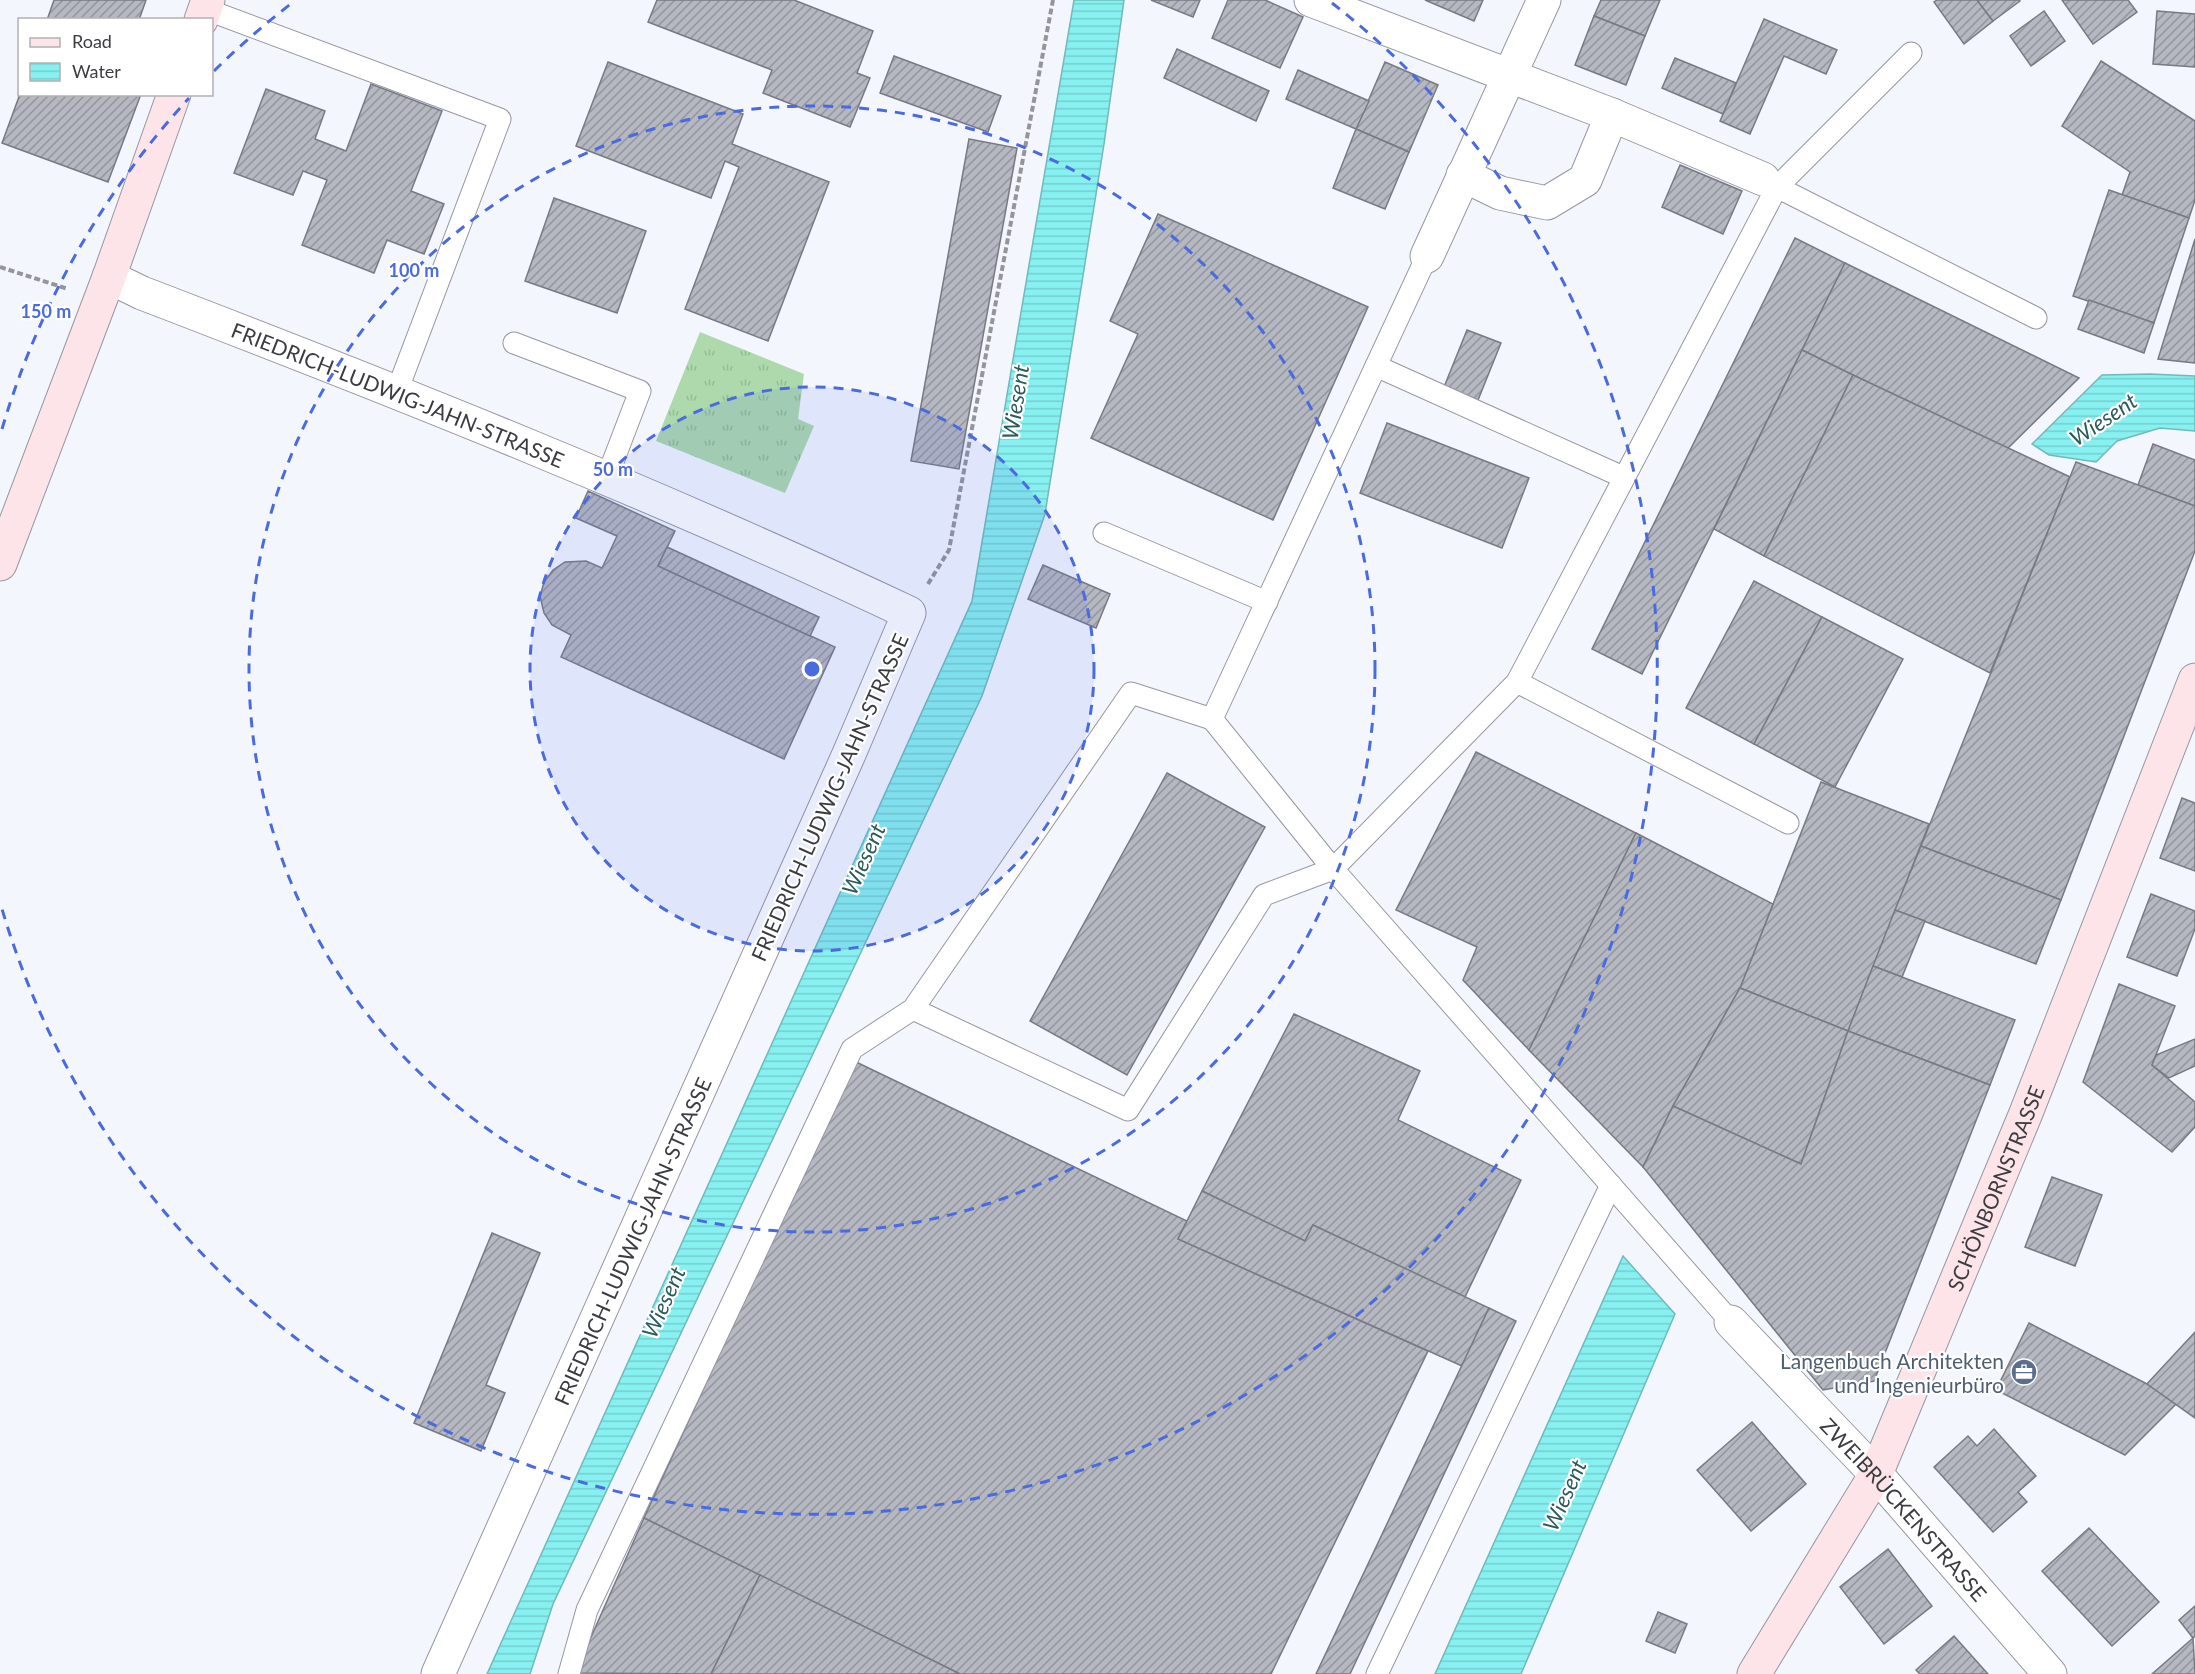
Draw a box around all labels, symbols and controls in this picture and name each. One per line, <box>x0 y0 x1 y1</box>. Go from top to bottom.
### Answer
legend <box>18 18 213 96</box>
text: Road <box>72 30 112 52</box>
text: Water <box>72 60 121 82</box>
text: 100 m <box>389 259 439 281</box>
text: 150 m <box>21 300 71 322</box>
street label: FRIEDRICH-LUDWIG-JAHN-STRASSE <box>228 316 568 472</box>
water label: Wiesent <box>996 363 1034 441</box>
water label: Wiesent <box>2064 387 2142 451</box>
text: 50 m <box>593 458 633 480</box>
street label: FRIEDRICH-LUDWIG-JAHN-STRASSE <box>745 629 913 965</box>
centre of rings <box>802 659 822 679</box>
water label: Wiesent <box>835 819 891 899</box>
street label: FRIEDRICH-LUDWIG-JAHN-STRASSE <box>548 1073 716 1409</box>
street label: SCHÖNBORNSTRASSE <box>1941 1082 2048 1294</box>
water label: Wiesent <box>635 1262 691 1342</box>
place label: Langenbuch Architekten und Ingenieurbüro <box>1780 1348 2004 1397</box>
office icon: Langenbuch Architekten und Ingenieurbüro <box>2009 1357 2039 1387</box>
street label: ZWEIBRÜCKENSTRASSE <box>1816 1412 1993 1605</box>
water label: Wiesent <box>1536 1455 1592 1535</box>

